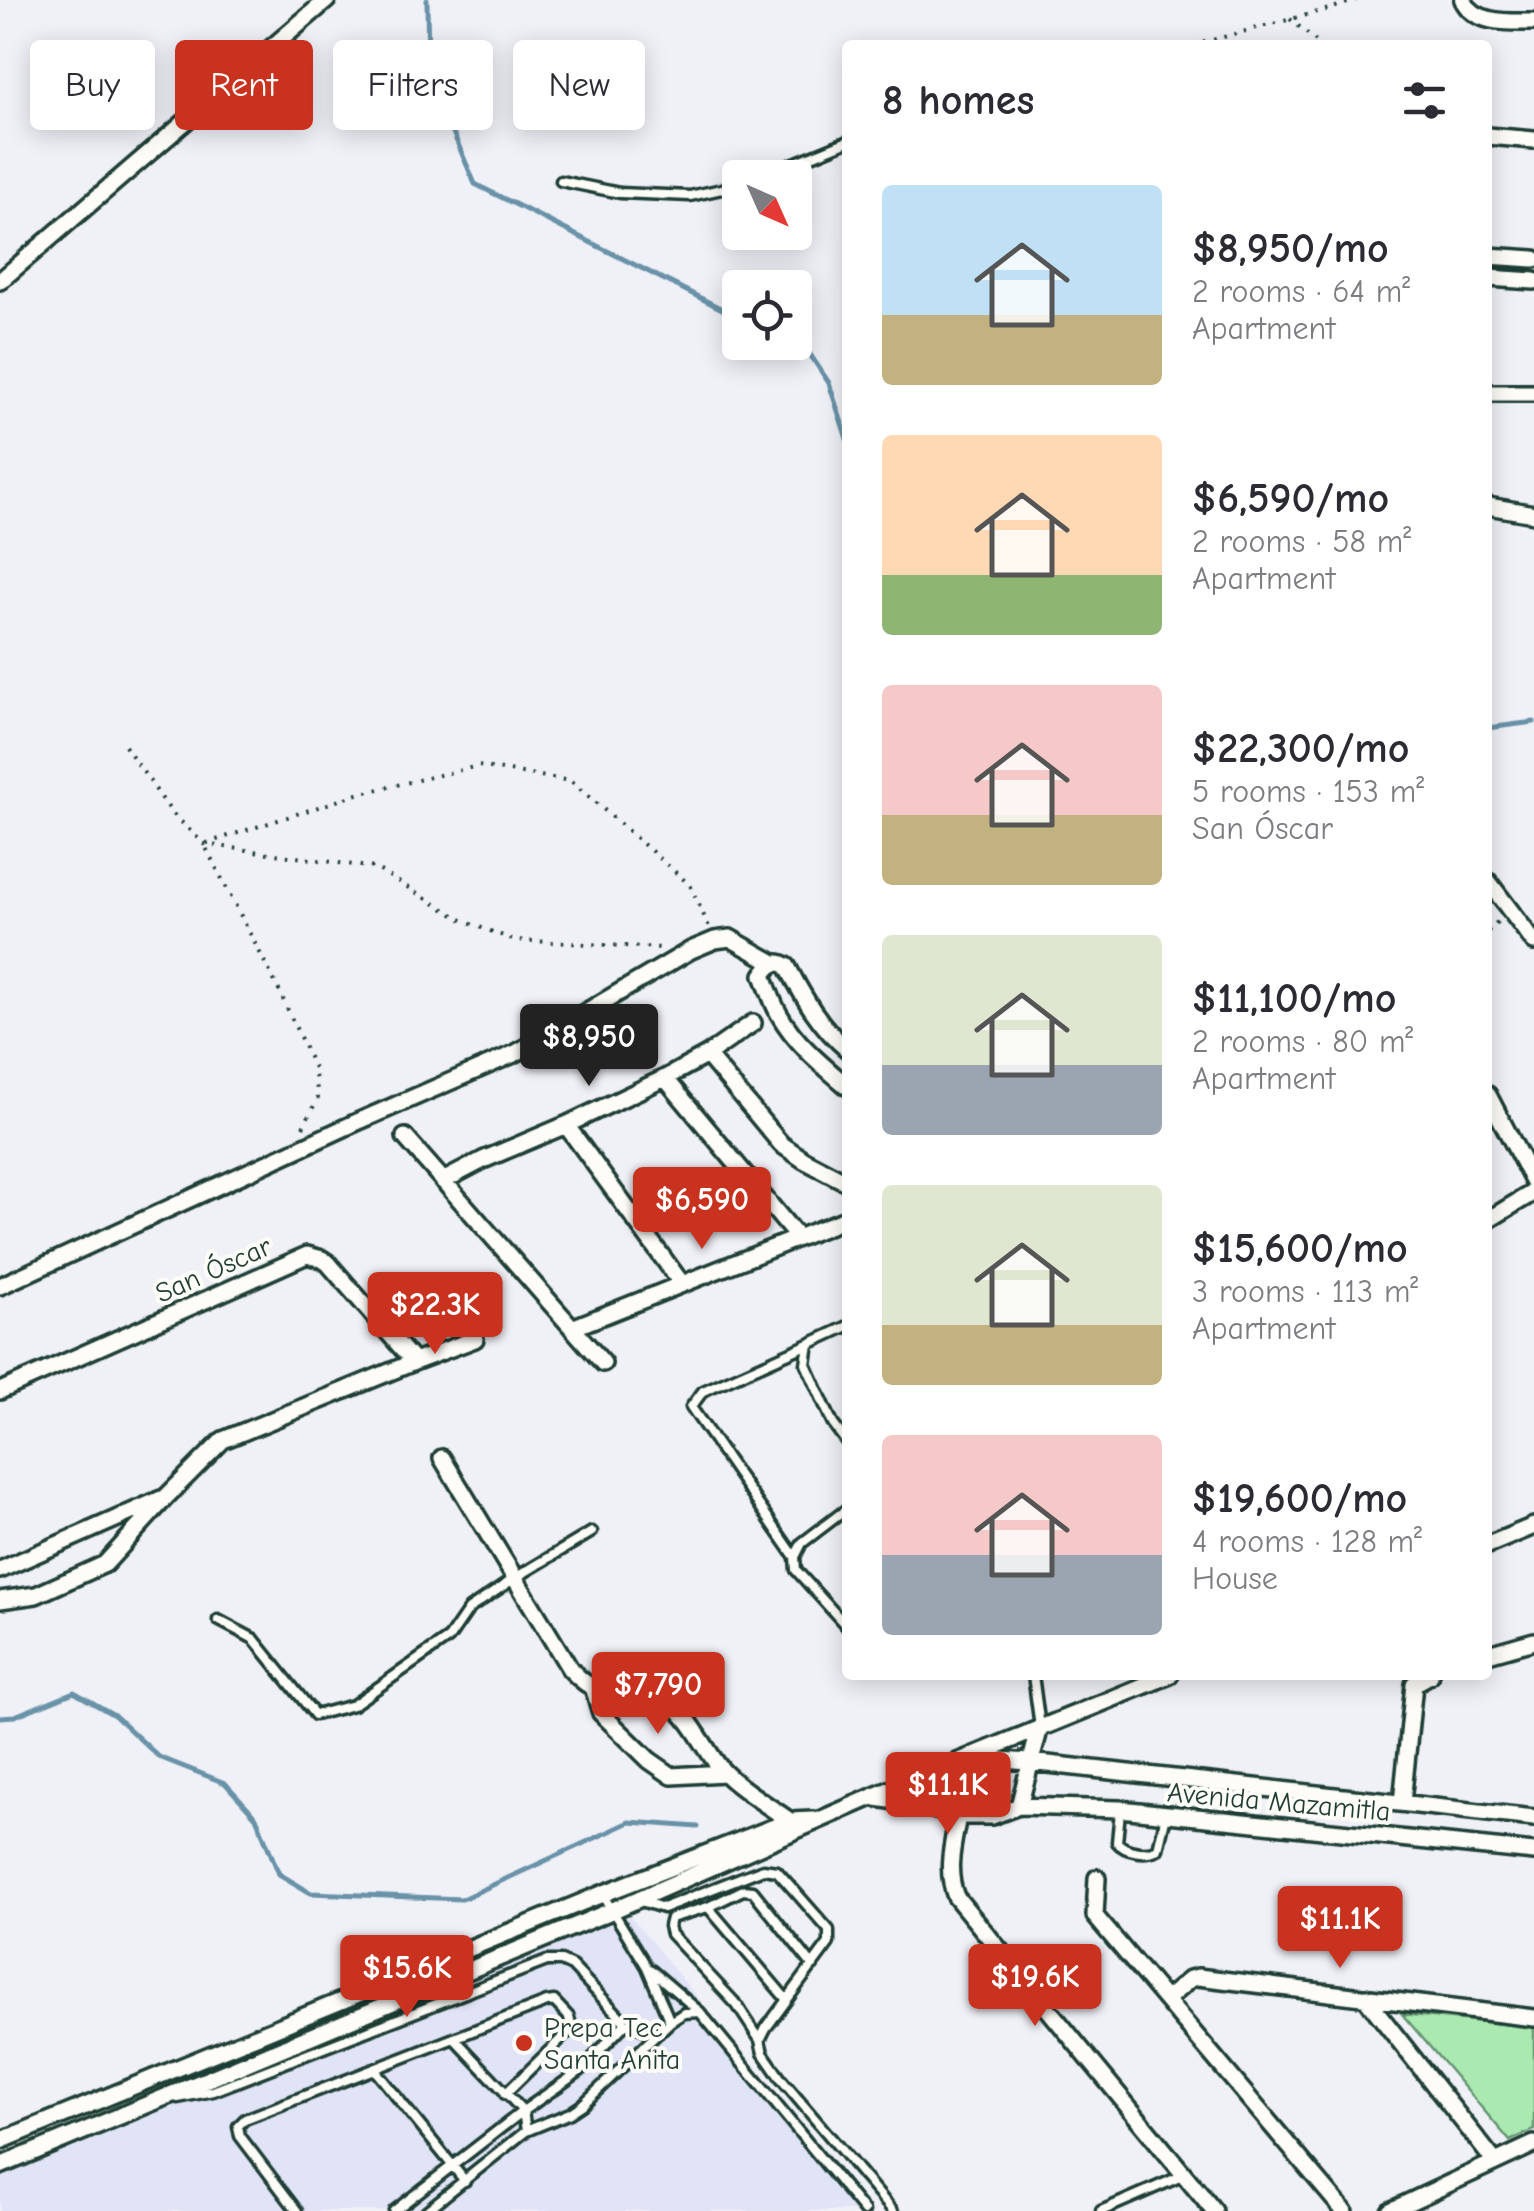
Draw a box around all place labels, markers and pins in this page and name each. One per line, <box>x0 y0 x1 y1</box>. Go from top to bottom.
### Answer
pin: $8,950 <box>508 1004 670 1089</box>
pin: $6,590 <box>621 1167 783 1252</box>
pin: $22.3K <box>354 1272 516 1357</box>
pin: $7,790 <box>577 1652 739 1737</box>
pin: $11.1K <box>867 1752 1029 1837</box>
pin: $11.1K <box>1259 1886 1421 1971</box>
pin: $15.6K <box>326 1935 488 2020</box>
pin: $19.6K <box>954 1944 1116 2029</box>
place label: Prepa Tec Santa Anita <box>544 2012 680 2076</box>
marker: Prepa Tec Santa Anita <box>513 2032 535 2054</box>

